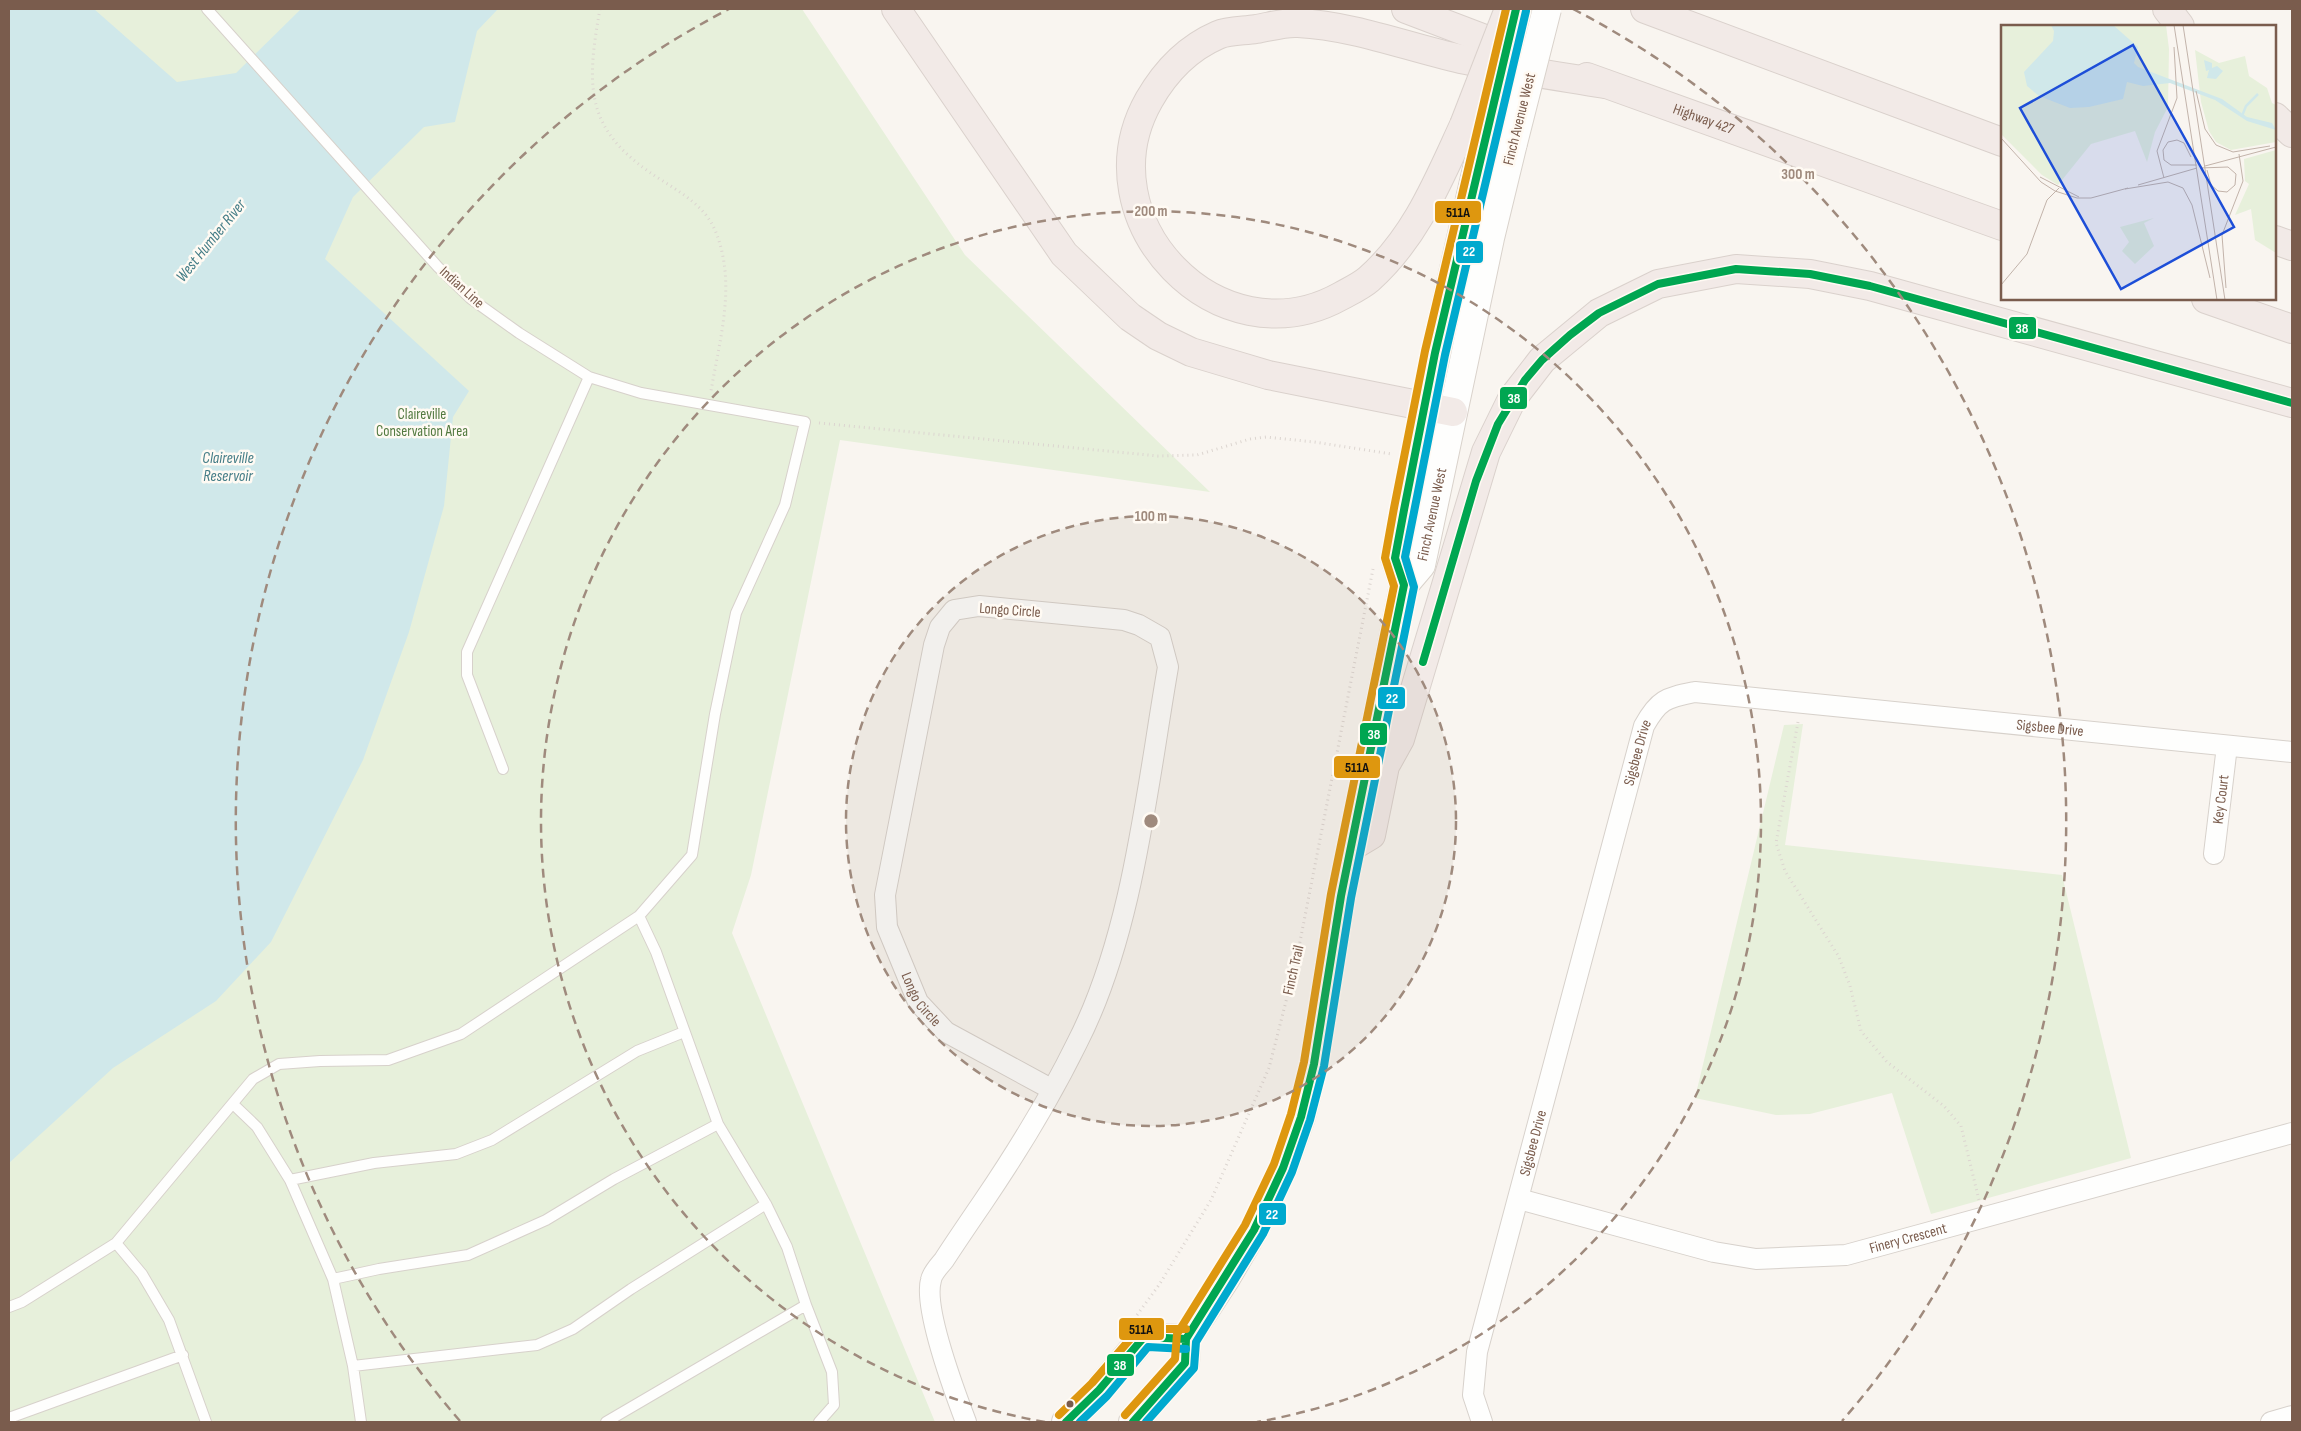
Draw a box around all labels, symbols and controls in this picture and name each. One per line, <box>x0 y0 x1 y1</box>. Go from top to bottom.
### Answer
inset map <box>2001 25 2276 300</box>
street label: Finch Avenue West <box>1499 71 1540 167</box>
street label: Highway 427 <box>1670 100 1737 139</box>
text: 300 m <box>1781 165 1815 184</box>
water label: West Humber River <box>172 196 250 286</box>
line badge: 511A <box>1434 200 1482 224</box>
text: 200 m <box>1134 202 1168 221</box>
text: 511A <box>1446 204 1470 221</box>
line badge: 22 <box>1455 240 1484 264</box>
text: 22 <box>1463 243 1475 260</box>
street label: Indian Line <box>435 262 488 312</box>
line badge: 38 <box>2008 316 2037 340</box>
text: 38 <box>2016 320 2029 337</box>
line badge: 38 <box>1499 386 1528 410</box>
text: 38 <box>1508 390 1521 407</box>
park label: Claireville Conservation Area <box>376 405 468 441</box>
water label: Claireville Reservoir <box>202 449 254 486</box>
street label: Finch Avenue West <box>1413 466 1451 563</box>
text: 100 m <box>1135 507 1167 526</box>
street label: Longo Circle <box>979 599 1041 622</box>
line badge: 22 <box>1377 686 1406 710</box>
text: 22 <box>1386 690 1398 707</box>
street label: Sigsbee Drive <box>2015 715 2085 741</box>
street label: Sigsbee Drive <box>1620 716 1656 788</box>
line badge: 38 <box>1359 722 1388 746</box>
text: 38 <box>1368 726 1381 743</box>
line badge: 511A <box>1333 755 1381 779</box>
text: 511A <box>1345 759 1369 776</box>
street label: Key Court <box>2209 773 2234 825</box>
centre of rings <box>1142 812 1160 830</box>
street label: Finch Trail <box>1279 943 1308 997</box>
street label: Longo Circle <box>897 969 945 1031</box>
street label: Sigsbee Drive <box>1515 1108 1551 1178</box>
line badge: 22 <box>1258 1202 1287 1226</box>
text: 22 <box>1266 1206 1278 1223</box>
street label: Finery Crescent <box>1867 1219 1949 1258</box>
line badge: 511A <box>1118 1317 1165 1341</box>
text: 511A <box>1129 1321 1153 1338</box>
line badge: 38 <box>1106 1353 1135 1377</box>
text: 38 <box>1114 1357 1127 1374</box>
unlabelled marker <box>1065 1399 1075 1409</box>

